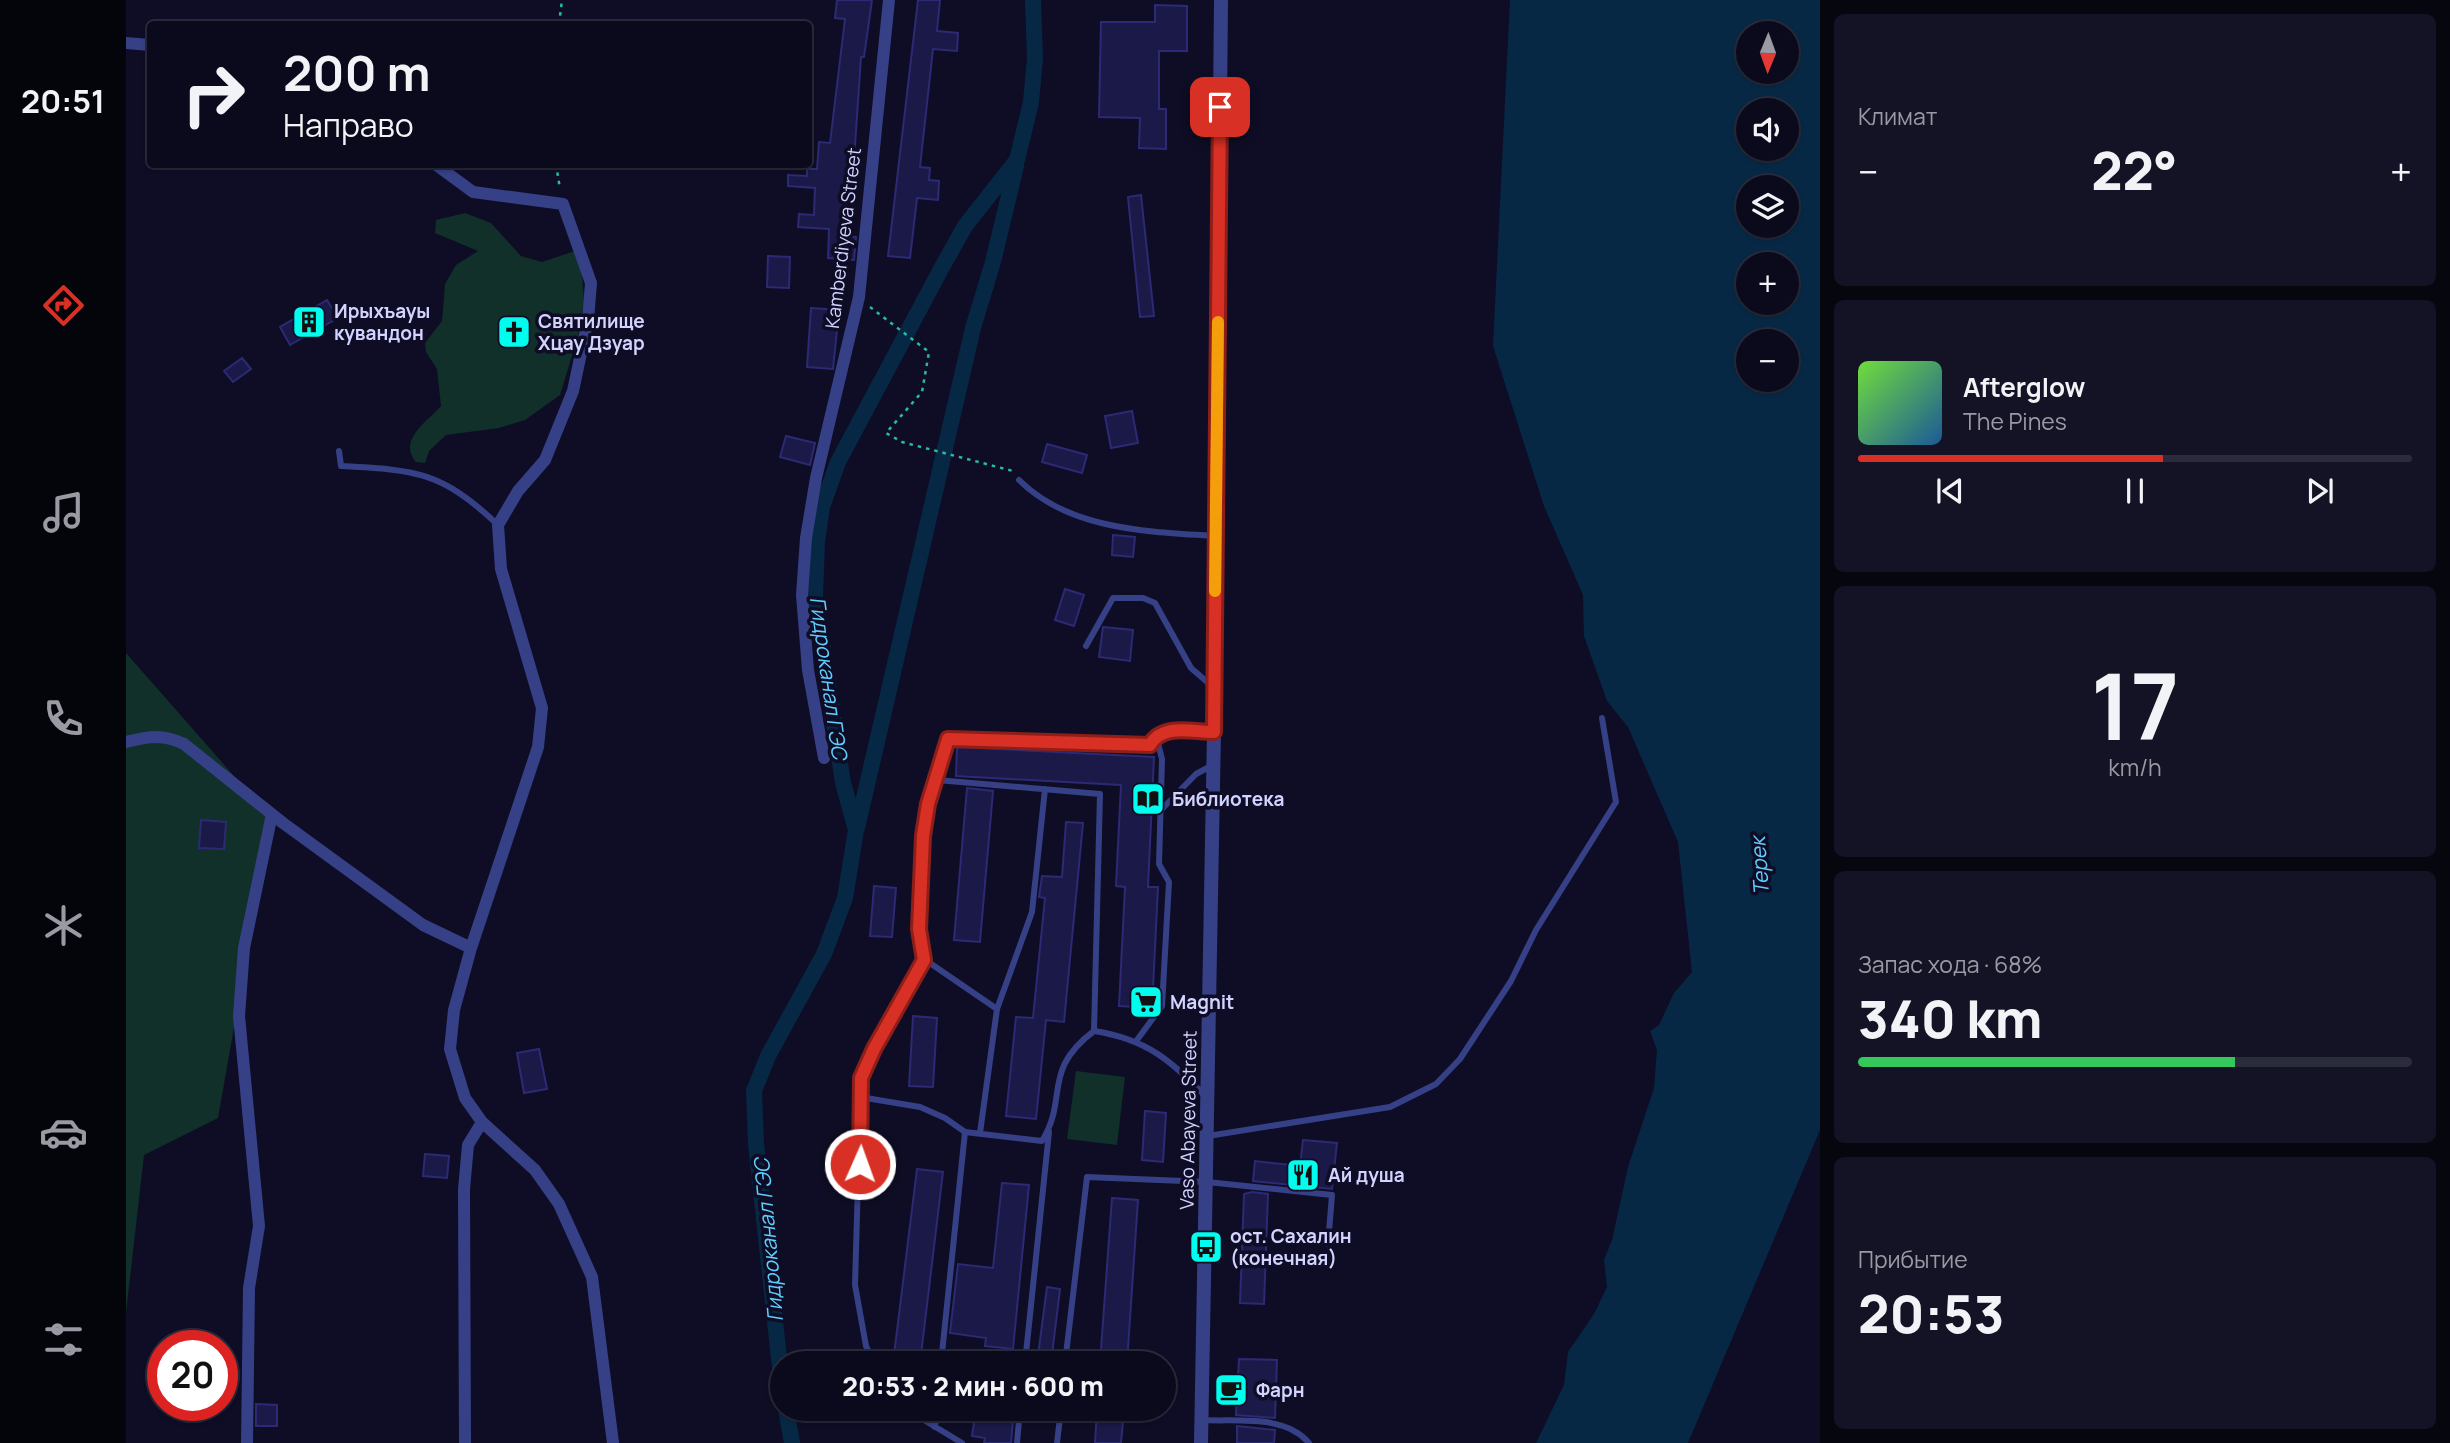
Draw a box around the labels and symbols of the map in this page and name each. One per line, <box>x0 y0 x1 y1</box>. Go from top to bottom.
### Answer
north arrow <box>1736 21 1799 84</box>
pin <box>1190 77 1250 137</box>
street label: Kamberdiyeva Street <box>819 146 867 330</box>
place label: Ирыхъауы кувандон <box>334 298 430 346</box>
building icon: Ирыхъауы кувандон <box>290 303 328 341</box>
place label: Святилище Хцау Дзуар <box>538 308 645 356</box>
church icon: Святилище Хцау Дзуар <box>495 313 533 351</box>
water label: Гидроканал ГЭС <box>804 595 855 763</box>
library icon: Библиотека <box>1129 780 1167 818</box>
place label: Библиотека <box>1172 786 1284 812</box>
water label: Терек <box>1743 833 1775 896</box>
supermarket icon: Magnit <box>1127 983 1165 1021</box>
place label: Magnit <box>1170 989 1234 1015</box>
street label: Vaso Abayeva Street <box>1173 1030 1203 1210</box>
position arrow <box>823 1127 897 1201</box>
water label: Гидроканал ГЭС <box>747 1155 789 1323</box>
restaurant icon: Ай душа <box>1284 1156 1322 1194</box>
place label: Ай душа <box>1328 1162 1405 1188</box>
place label: ост. Сахалин (конечная) <box>1230 1223 1352 1271</box>
bus stop icon: ост. Сахалин (конечная) <box>1187 1228 1225 1266</box>
speed limit sign: 20 <box>147 1330 238 1421</box>
cafe icon: Фарн <box>1212 1371 1250 1409</box>
place label: Фарн <box>1256 1377 1305 1403</box>

